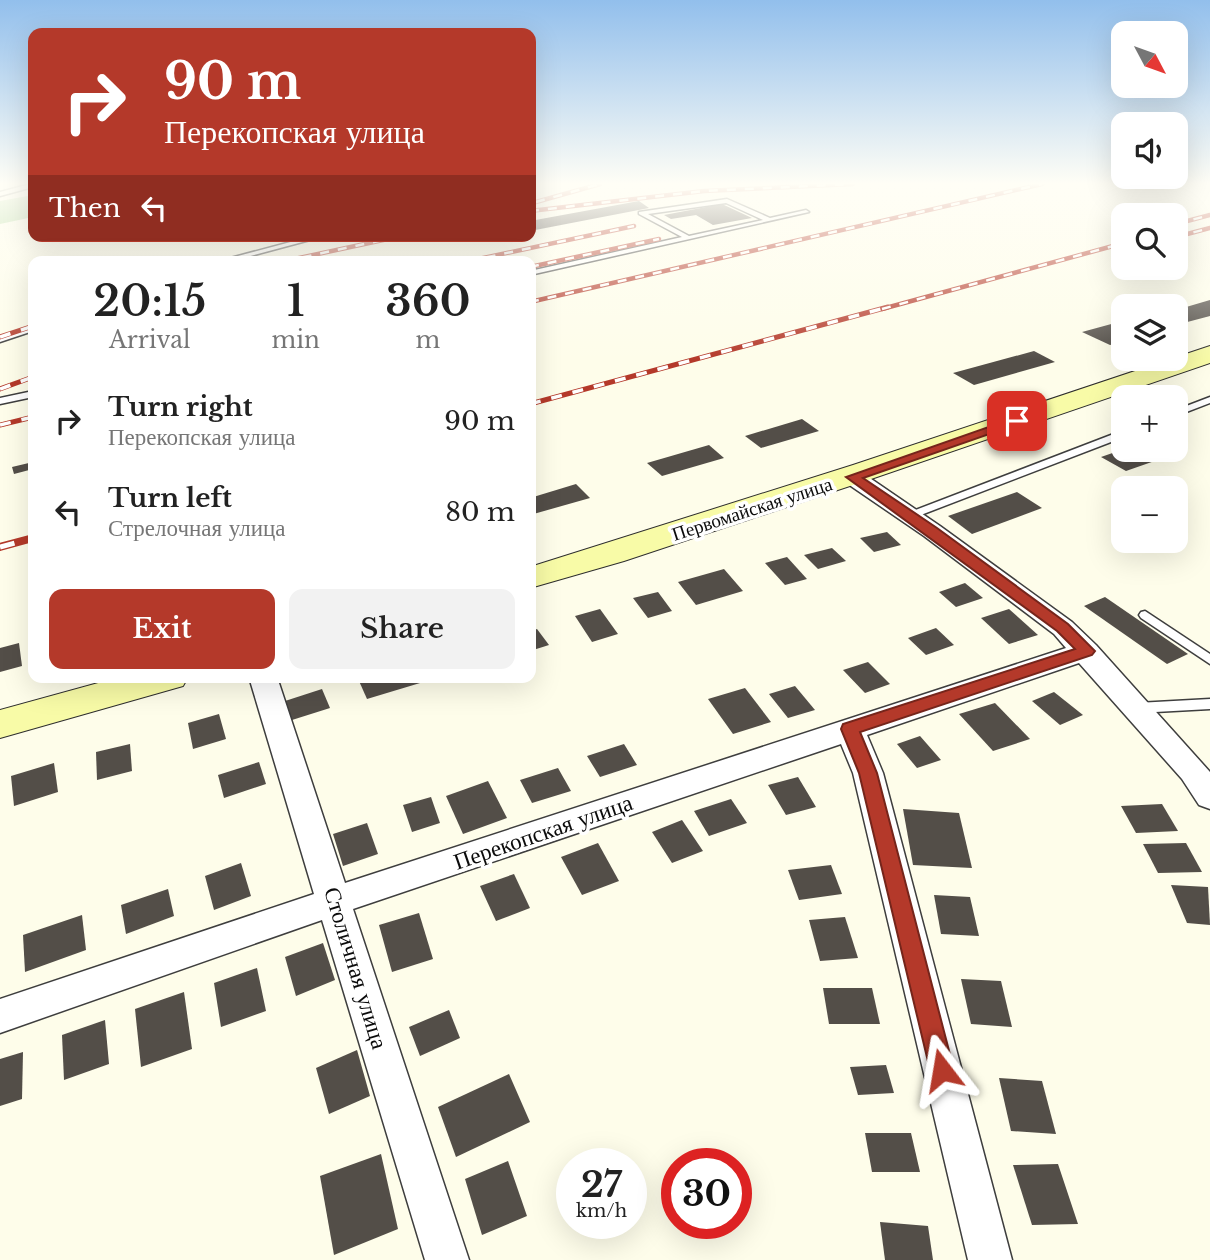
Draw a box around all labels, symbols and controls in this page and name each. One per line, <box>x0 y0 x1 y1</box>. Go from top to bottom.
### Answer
north arrow <box>1111 21 1188 98</box>
map controls <box>1111 21 1188 553</box>
text: 90 m <box>164 51 301 112</box>
icon: right <box>49 56 140 147</box>
text: Перекопская улица <box>164 112 425 152</box>
button: sound <box>1111 112 1188 189</box>
icon: left <box>135 189 173 227</box>
text: Then <box>49 192 121 224</box>
button: search <box>1111 203 1188 280</box>
text: 20:15 <box>93 275 206 327</box>
text: 1 <box>287 275 305 327</box>
text: 360 <box>385 275 471 327</box>
button: layers <box>1111 294 1188 371</box>
text: Arrival <box>109 326 191 354</box>
text: min <box>272 326 320 354</box>
text: m <box>416 326 440 354</box>
button: + <box>1111 385 1188 462</box>
text: Turn right <box>108 391 253 423</box>
pin <box>987 391 1047 451</box>
icon: right <box>49 402 87 440</box>
icon: arrive <box>998 402 1036 440</box>
text: 90 m <box>444 405 515 437</box>
text: Перекопская улица <box>108 423 296 451</box>
street label: Первомайская улица <box>669 472 836 546</box>
button: − <box>1111 476 1188 553</box>
text: Turn left <box>108 482 232 514</box>
icon: left <box>49 493 87 531</box>
text: 80 m <box>445 496 515 528</box>
text: Стрелочная улица <box>108 514 286 542</box>
button: Exit <box>49 589 275 669</box>
button: Share <box>289 589 515 669</box>
street label: Перекопская улица <box>450 788 636 876</box>
street label: Столичная улица <box>318 884 394 1052</box>
position arrow <box>905 1033 979 1107</box>
speed limit sign: 30 <box>661 1148 752 1239</box>
text: 27 <box>581 1163 622 1206</box>
text: km/h <box>576 1200 627 1222</box>

